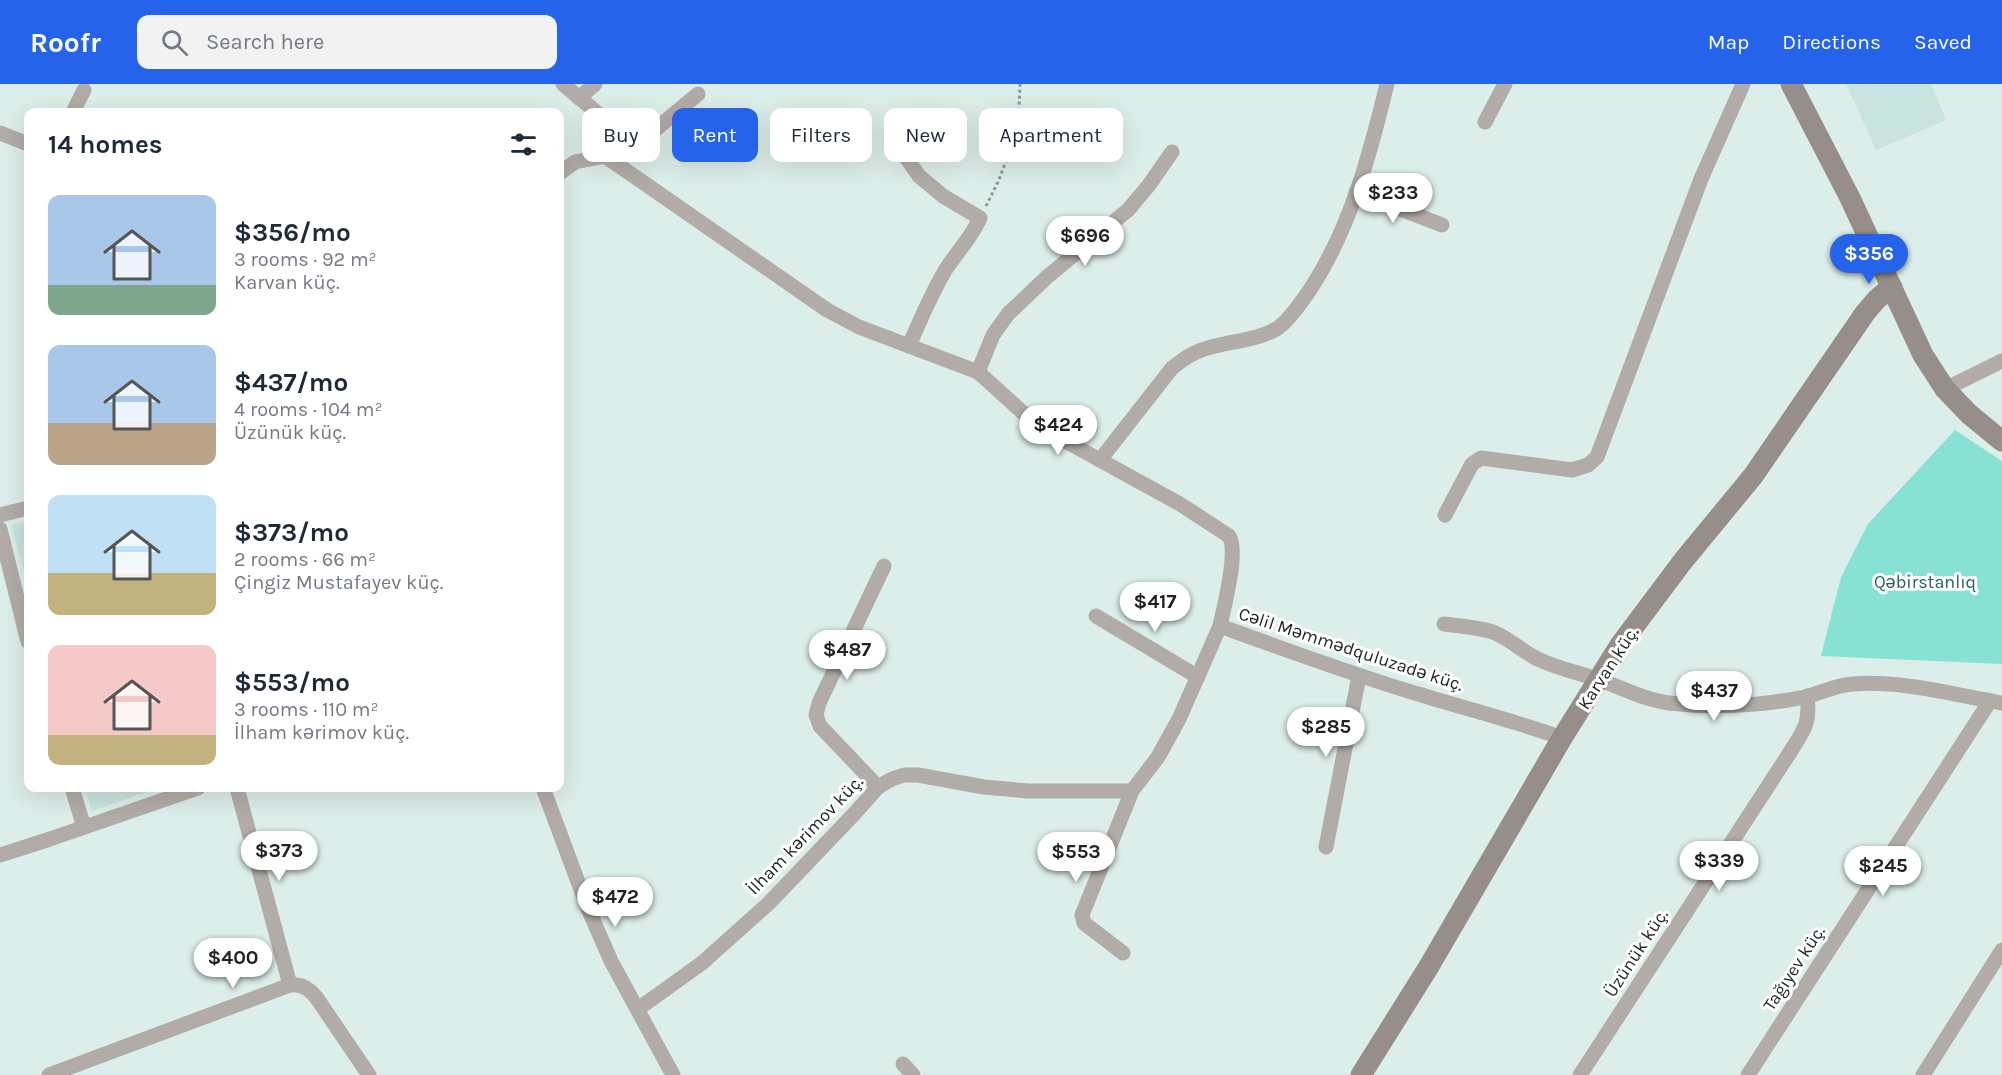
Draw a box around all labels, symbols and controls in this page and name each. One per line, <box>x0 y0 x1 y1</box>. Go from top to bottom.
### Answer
search box <box>137 15 557 69</box>
text: Roofr <box>30 26 101 59</box>
icon: search <box>158 26 191 59</box>
text: Search here <box>206 29 324 55</box>
text: Map <box>1708 30 1749 54</box>
text: Directions <box>1782 30 1881 54</box>
text: Saved <box>1914 30 1972 54</box>
chip: Buy <box>582 108 660 162</box>
chip: Rent <box>672 108 758 162</box>
chip: Filters <box>770 108 872 162</box>
chip: New <box>884 108 967 162</box>
chip: Apartment <box>979 108 1123 162</box>
icon: filters <box>507 128 540 161</box>
text: 14 homes <box>48 129 162 160</box>
pin: $233 <box>1357 173 1429 224</box>
text: $233 <box>1368 181 1418 204</box>
pin: $696 <box>1049 216 1121 267</box>
text: $356/mo <box>234 217 351 248</box>
icon: home <box>96 219 168 291</box>
text: $696 <box>1060 224 1110 247</box>
pin: $356 <box>1833 234 1905 285</box>
text: $356 <box>1844 242 1894 265</box>
text: 3 rooms · 92 m² <box>234 248 377 271</box>
text: Karvan küç. <box>234 271 340 294</box>
text: $437/mo <box>234 367 348 398</box>
icon: home <box>96 369 168 441</box>
text: 4 rooms · 104 m² <box>234 398 382 421</box>
pin: $424 <box>1022 405 1094 456</box>
text: $424 <box>1033 413 1083 436</box>
text: Üzünük küç. <box>234 421 346 444</box>
text: $373/mo <box>234 517 349 548</box>
icon: home <box>96 519 168 591</box>
text: 2 rooms · 66 m² <box>234 548 376 571</box>
text: Çingiz Mustafayev küç. <box>234 571 443 594</box>
park label: Qəbirstanlıq <box>1874 571 1976 593</box>
pin: $417 <box>1119 582 1191 633</box>
text: $417 <box>1134 590 1176 613</box>
street label: Cəlil Məmmədquluzadə küç. <box>1236 602 1466 696</box>
street label: Karvan küç. <box>1573 622 1643 714</box>
pin: $487 <box>811 630 883 681</box>
text: $487 <box>823 638 871 661</box>
text: $553/mo <box>234 667 350 698</box>
icon: home <box>96 669 168 741</box>
pin: $437 <box>1678 671 1750 722</box>
text: $437 <box>1690 679 1738 702</box>
text: 3 rooms · 110 m² <box>234 698 379 721</box>
pin: $285 <box>1290 707 1362 758</box>
text: $285 <box>1301 715 1351 738</box>
text: İlham kərimov küç. <box>234 721 409 744</box>
street label: İlham kərimov küç. <box>742 771 868 899</box>
pin: $373 <box>243 831 315 882</box>
pin: $553 <box>1040 832 1112 883</box>
text: $373 <box>255 839 303 862</box>
text: $553 <box>1051 840 1101 863</box>
pin: $339 <box>1683 841 1755 892</box>
pin: $245 <box>1847 846 1919 897</box>
text: $339 <box>1694 849 1744 872</box>
text: $245 <box>1858 854 1908 877</box>
pin: $472 <box>579 877 651 928</box>
text: $472 <box>591 885 639 908</box>
street label: Üzünük küç. <box>1599 905 1673 1001</box>
street label: Tağıyev küç. <box>1758 921 1830 1015</box>
pin: $400 <box>197 938 269 989</box>
text: $400 <box>208 946 258 969</box>

